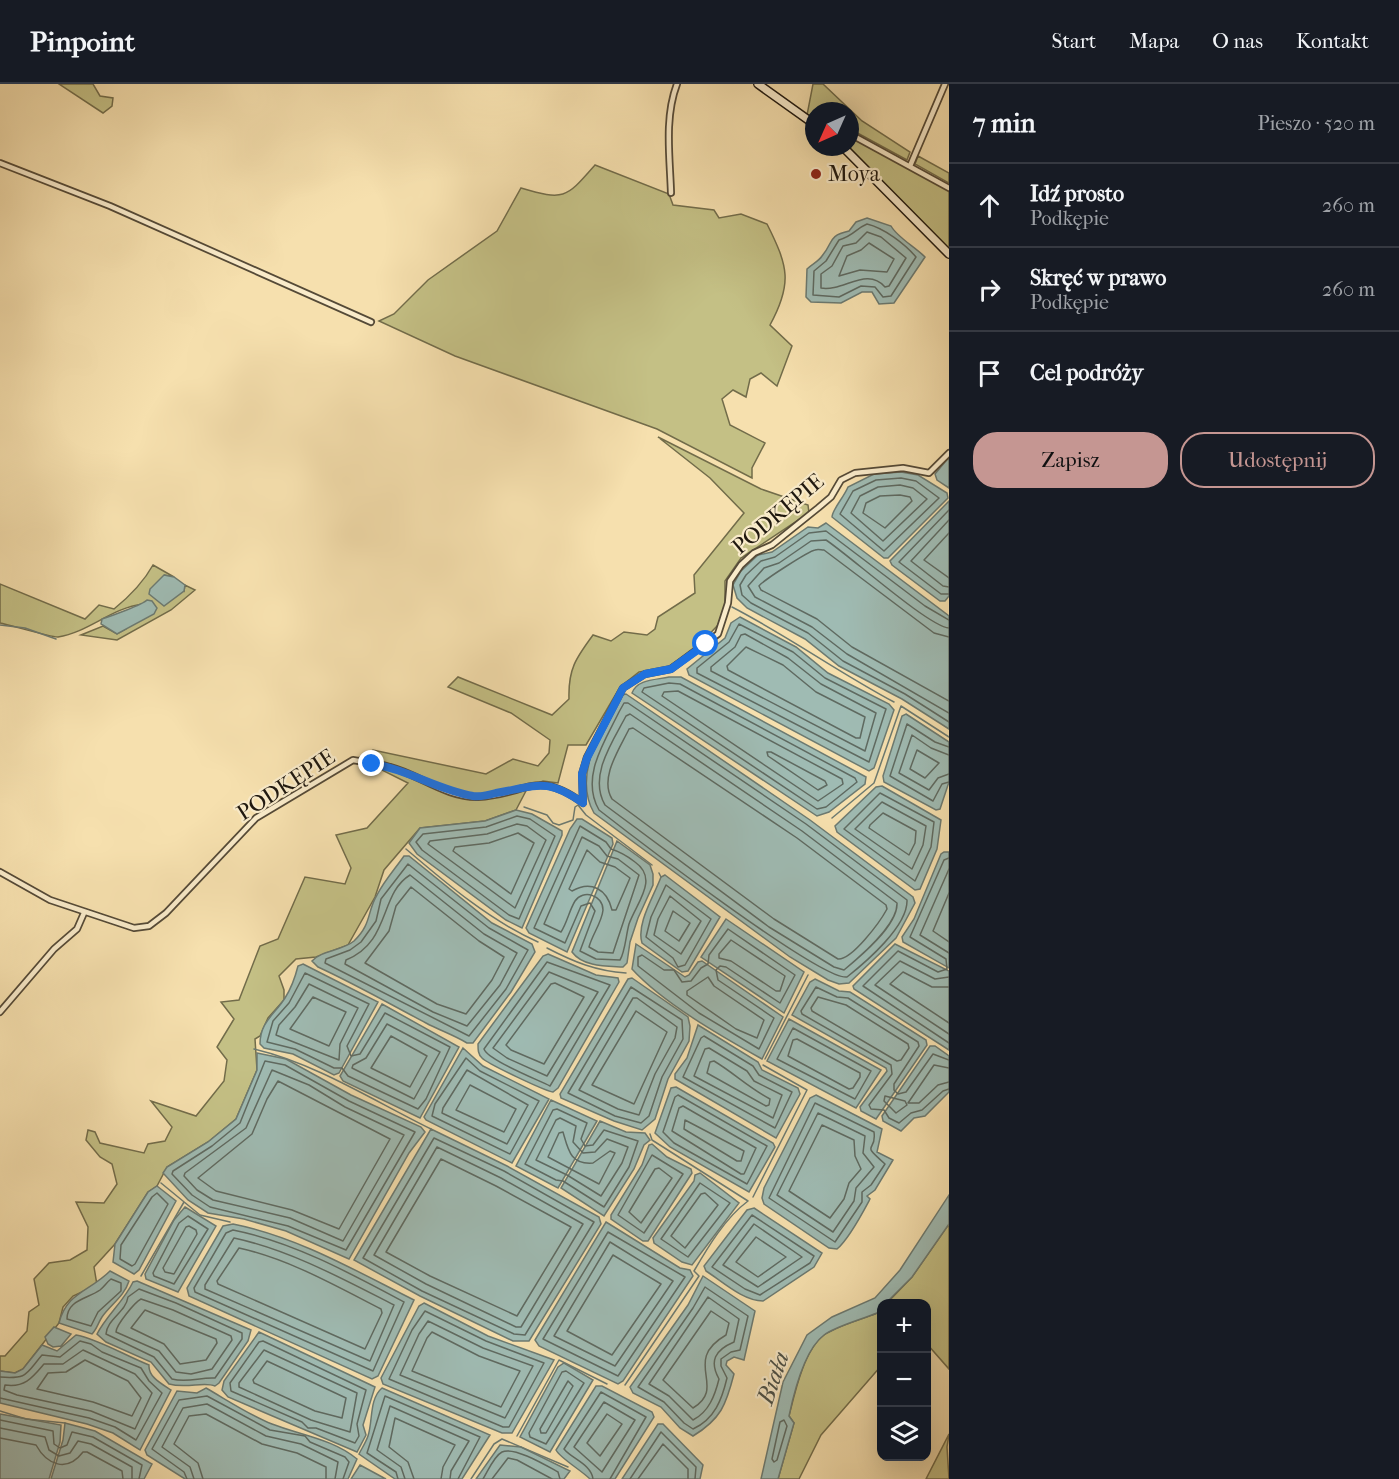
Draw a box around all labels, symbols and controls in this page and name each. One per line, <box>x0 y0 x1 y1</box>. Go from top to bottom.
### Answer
text: Pinpoint <box>30 25 135 58</box>
text: Start <box>1052 29 1096 53</box>
text: Mapa <box>1129 29 1179 53</box>
text: O nas <box>1212 29 1263 53</box>
text: Kontakt <box>1296 29 1369 53</box>
north arrow <box>805 102 859 156</box>
text: 7 min <box>973 108 1036 139</box>
text: Pieszo · 520 m <box>1257 112 1375 135</box>
place label: Moya <box>828 161 881 187</box>
marker: Moya <box>809 167 823 181</box>
text: Idź prosto <box>1030 181 1124 207</box>
icon: ahead <box>973 189 1006 222</box>
text: 260 m <box>1322 194 1375 217</box>
text: Podkępie <box>1030 207 1109 230</box>
text: Skręć w prawo <box>1030 265 1166 291</box>
icon: right <box>973 273 1006 306</box>
text: 260 m <box>1322 278 1375 301</box>
text: Podkępie <box>1030 291 1109 314</box>
icon: arrive <box>973 357 1006 390</box>
text: Cel podróży <box>1030 360 1143 386</box>
button: Zapisz <box>973 432 1168 488</box>
button: Udostępnij <box>1180 432 1375 488</box>
street label: PODKĘPIE <box>727 468 829 560</box>
route start <box>692 630 718 656</box>
street label: PODKĘPIE <box>232 744 340 826</box>
route end <box>358 750 384 776</box>
map controls <box>877 1299 931 1461</box>
button: + <box>877 1299 931 1353</box>
water label: Biała <box>750 1348 795 1410</box>
button: − <box>877 1353 931 1407</box>
button: layers <box>877 1407 931 1461</box>

